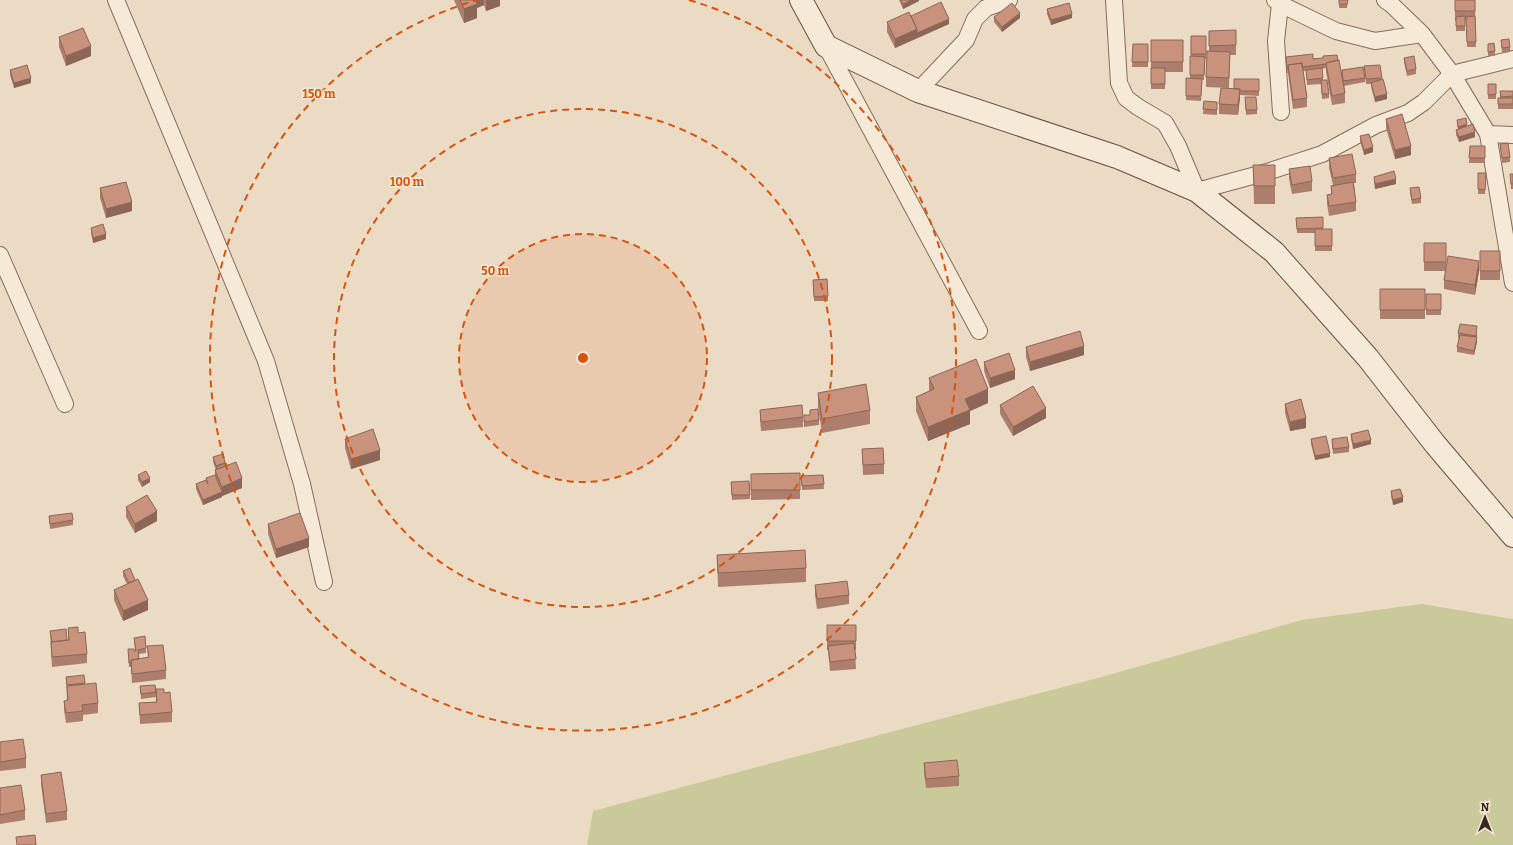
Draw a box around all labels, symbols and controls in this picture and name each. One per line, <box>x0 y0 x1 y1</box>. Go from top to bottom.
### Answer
text: 150 m <box>303 87 336 101</box>
text: 100 m <box>390 175 425 189</box>
text: 50 m <box>481 264 509 278</box>
centre of rings <box>576 351 590 365</box>
north arrow <box>1465 797 1505 837</box>
text: N <box>1481 801 1490 814</box>

